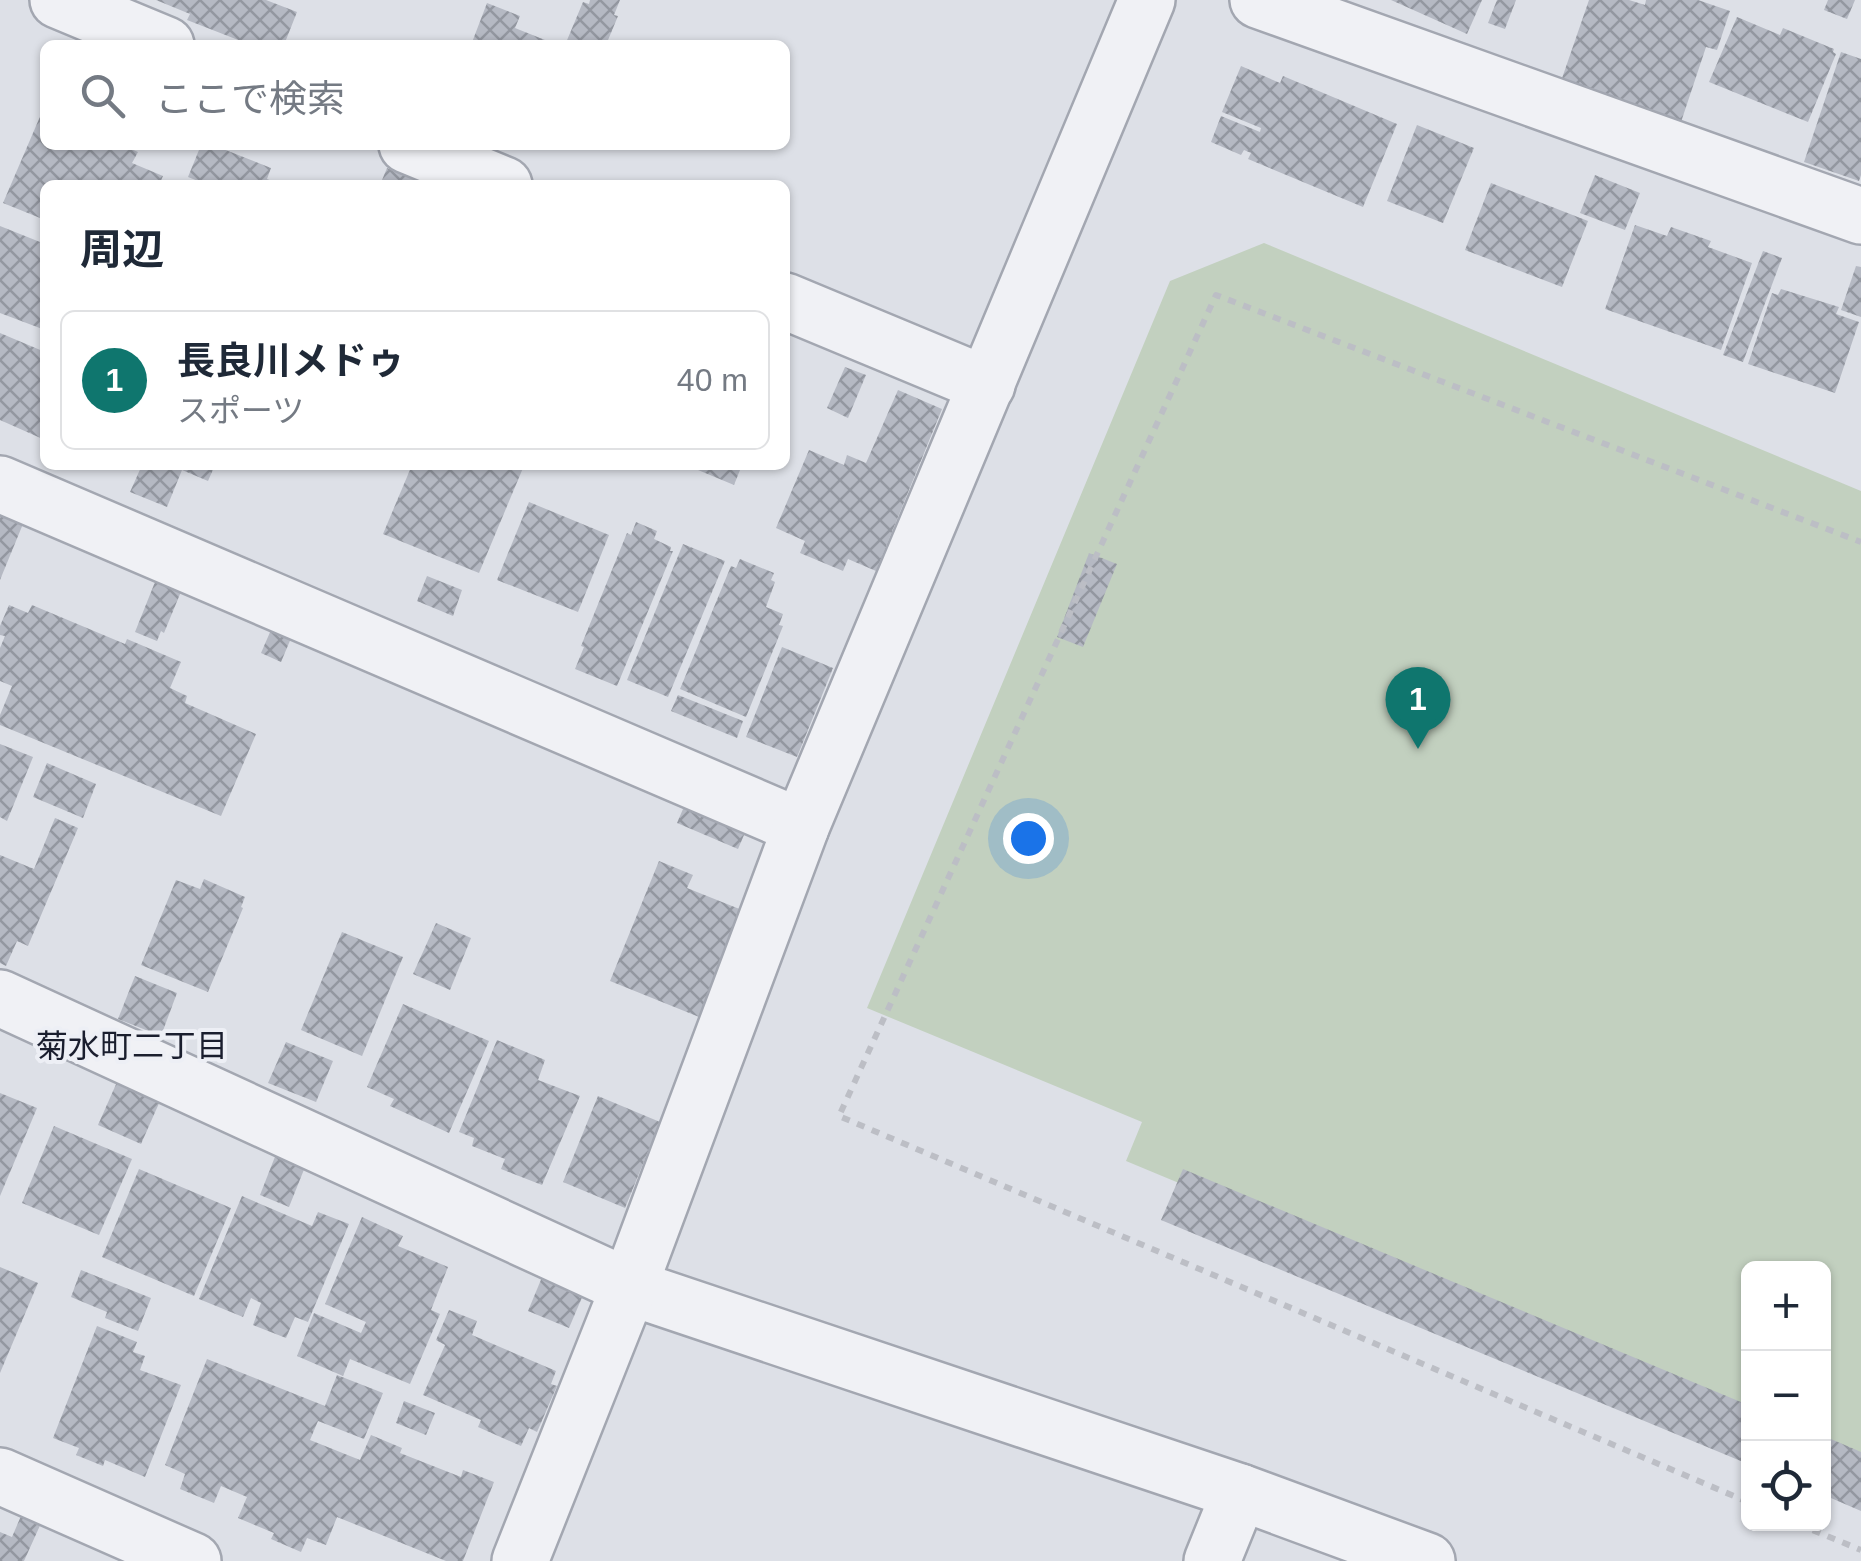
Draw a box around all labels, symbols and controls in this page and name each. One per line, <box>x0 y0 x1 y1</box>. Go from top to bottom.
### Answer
search box <box>40 40 790 150</box>
icon: search <box>75 68 130 123</box>
text: ここで検索 <box>155 78 345 120</box>
text: 周辺 <box>80 226 164 273</box>
text: 長良川メドゥ <box>177 340 405 382</box>
text: 1 <box>106 362 123 398</box>
text: 40 m <box>677 362 748 398</box>
text: スポーツ <box>177 393 304 429</box>
pin: 1 <box>1386 666 1450 749</box>
your location <box>1003 813 1054 864</box>
district label: 菊水町二丁目 <box>36 1028 228 1064</box>
map controls <box>1741 1261 1831 1531</box>
button: + <box>1741 1261 1831 1351</box>
button: − <box>1741 1351 1831 1441</box>
button: locate <box>1741 1441 1831 1531</box>

